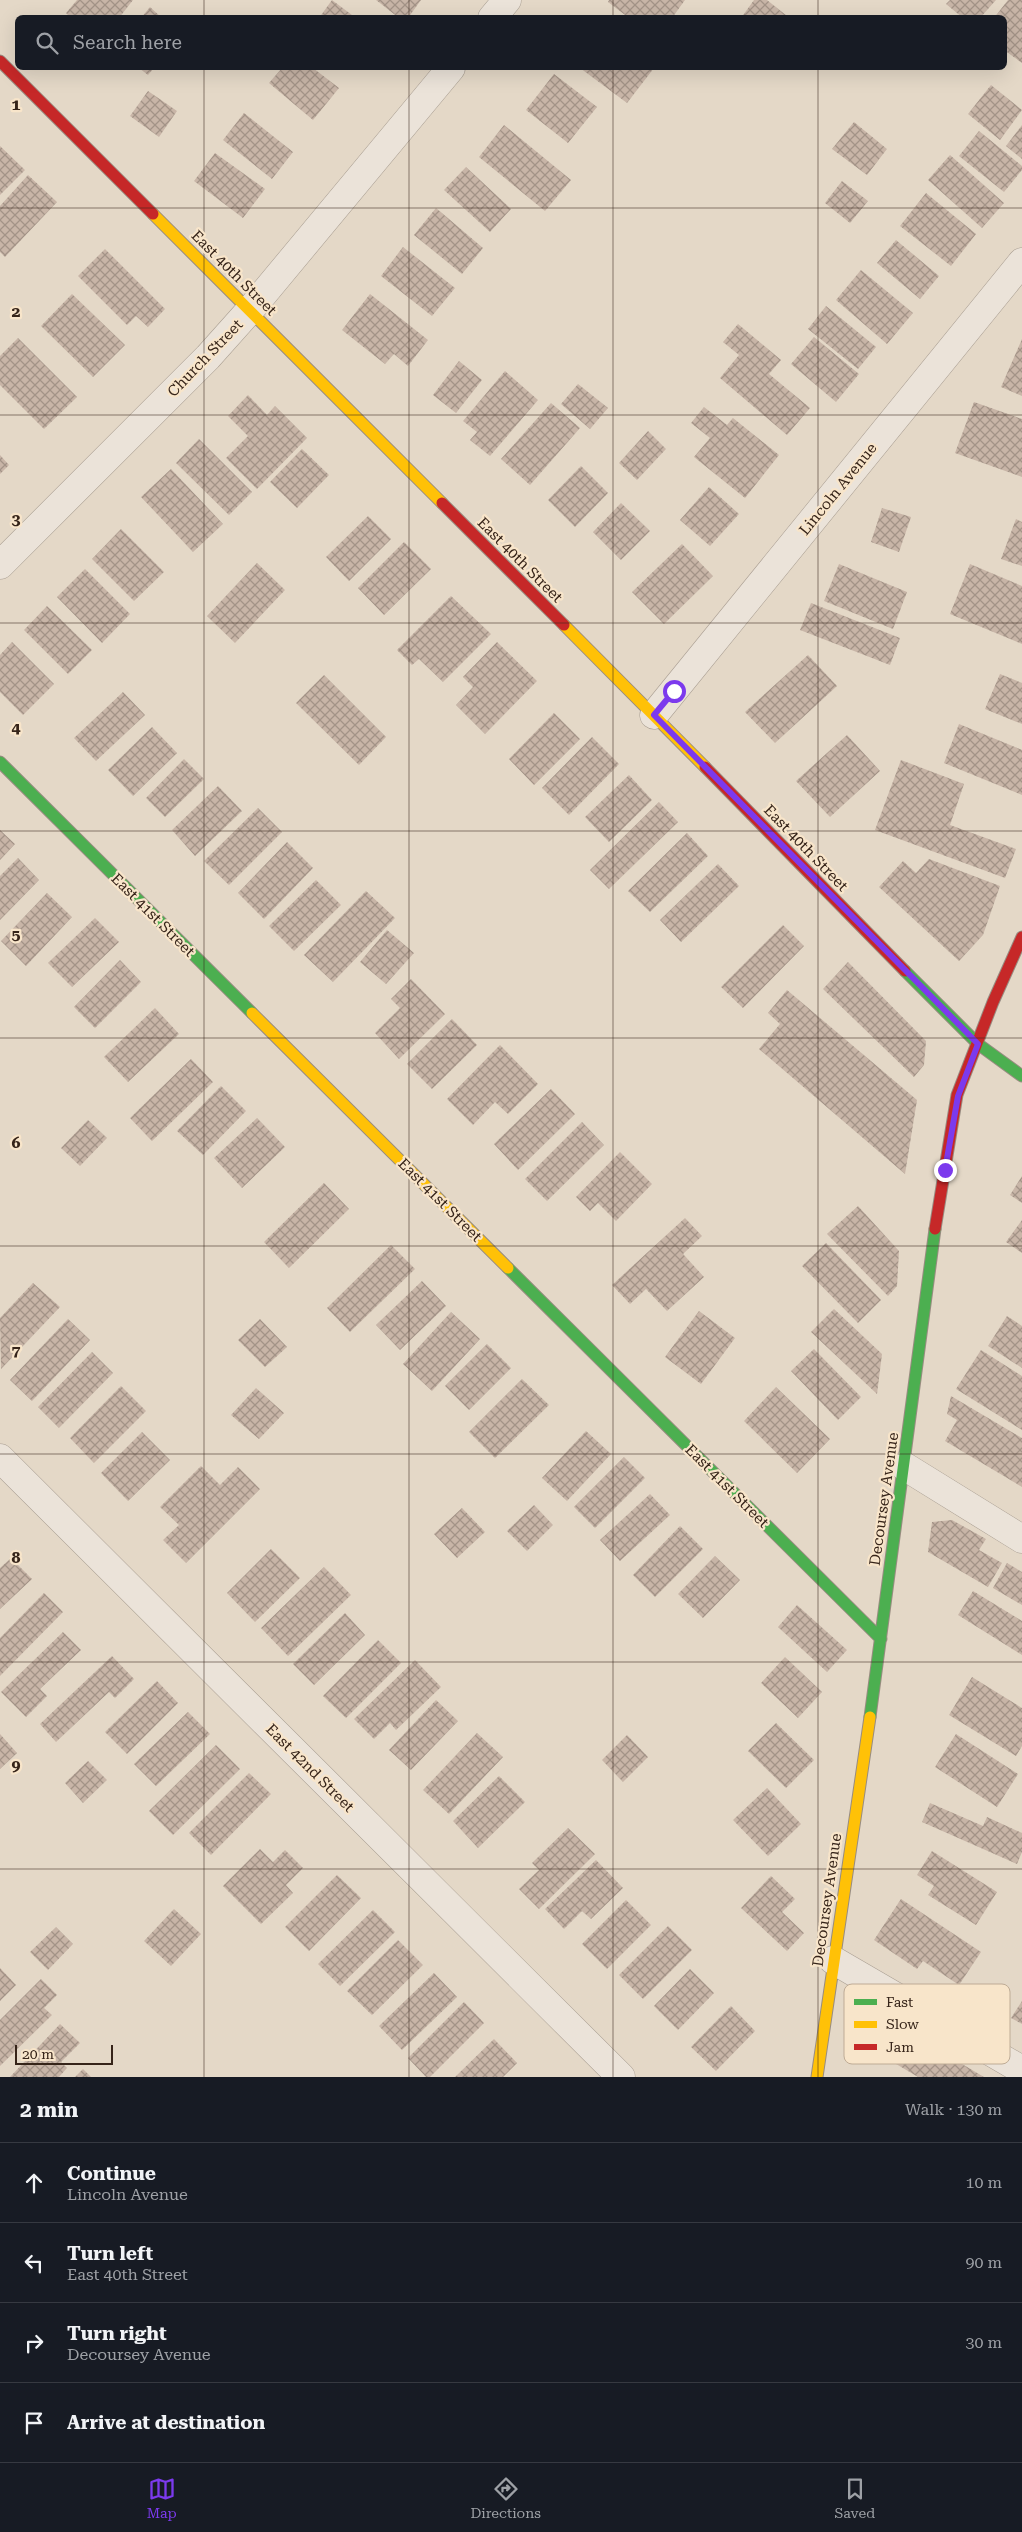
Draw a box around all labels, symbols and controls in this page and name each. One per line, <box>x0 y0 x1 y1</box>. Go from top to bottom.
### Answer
search box <box>15 15 1007 70</box>
icon: search <box>33 29 61 57</box>
text: Search here <box>73 31 182 54</box>
text: 1 <box>12 95 21 114</box>
street label: East 40th Street <box>188 227 281 320</box>
text: 2 <box>12 302 21 321</box>
street label: Church Street <box>164 315 247 400</box>
street label: Lincoln Avenue <box>795 439 881 539</box>
text: 3 <box>12 510 21 529</box>
street label: East 40th Street <box>474 514 567 607</box>
route start <box>663 680 686 703</box>
text: 4 <box>12 718 21 737</box>
street label: East 40th Street <box>760 801 852 895</box>
street label: East 41st Street <box>108 870 199 961</box>
text: 5 <box>12 925 21 944</box>
text: 6 <box>12 1133 21 1152</box>
street label: East 41st Street <box>395 1155 486 1246</box>
route end <box>934 1159 957 1182</box>
text: 7 <box>12 1341 21 1360</box>
street label: Decoursey Avenue <box>866 1431 902 1567</box>
street label: East 41st Street <box>682 1441 773 1532</box>
text: 8 <box>12 1548 21 1567</box>
street label: East 42nd Street <box>262 1720 358 1816</box>
text: 9 <box>12 1756 21 1775</box>
street label: Decoursey Avenue <box>809 1832 845 1968</box>
legend <box>844 1984 1010 2064</box>
text: Fast <box>886 1994 913 2010</box>
text: Slow <box>886 2016 919 2032</box>
text: Jam <box>886 2039 914 2055</box>
scale bar <box>15 2042 112 2065</box>
text: 20 m <box>22 2046 54 2062</box>
text: 2 min <box>20 2098 78 2122</box>
text: Walk · 130 m <box>905 2100 1002 2119</box>
text: Continue <box>67 2162 156 2185</box>
icon: ahead <box>20 2169 48 2197</box>
text: 10 m <box>965 2173 1002 2192</box>
text: Lincoln Avenue <box>67 2185 188 2204</box>
text: Turn left <box>67 2242 153 2265</box>
icon: left <box>20 2249 48 2277</box>
text: 90 m <box>965 2253 1002 2272</box>
text: East 40th Street <box>67 2265 188 2284</box>
text: Turn right <box>67 2322 167 2345</box>
icon: right <box>20 2329 48 2357</box>
text: 30 m <box>965 2333 1002 2352</box>
text: Decoursey Avenue <box>67 2345 211 2364</box>
icon: arrive <box>20 2409 48 2437</box>
text: Arrive at destination <box>67 2411 265 2434</box>
tab: Map <box>147 2475 177 2521</box>
tab: Directions <box>470 2475 541 2521</box>
tab: Saved <box>835 2475 875 2521</box>

